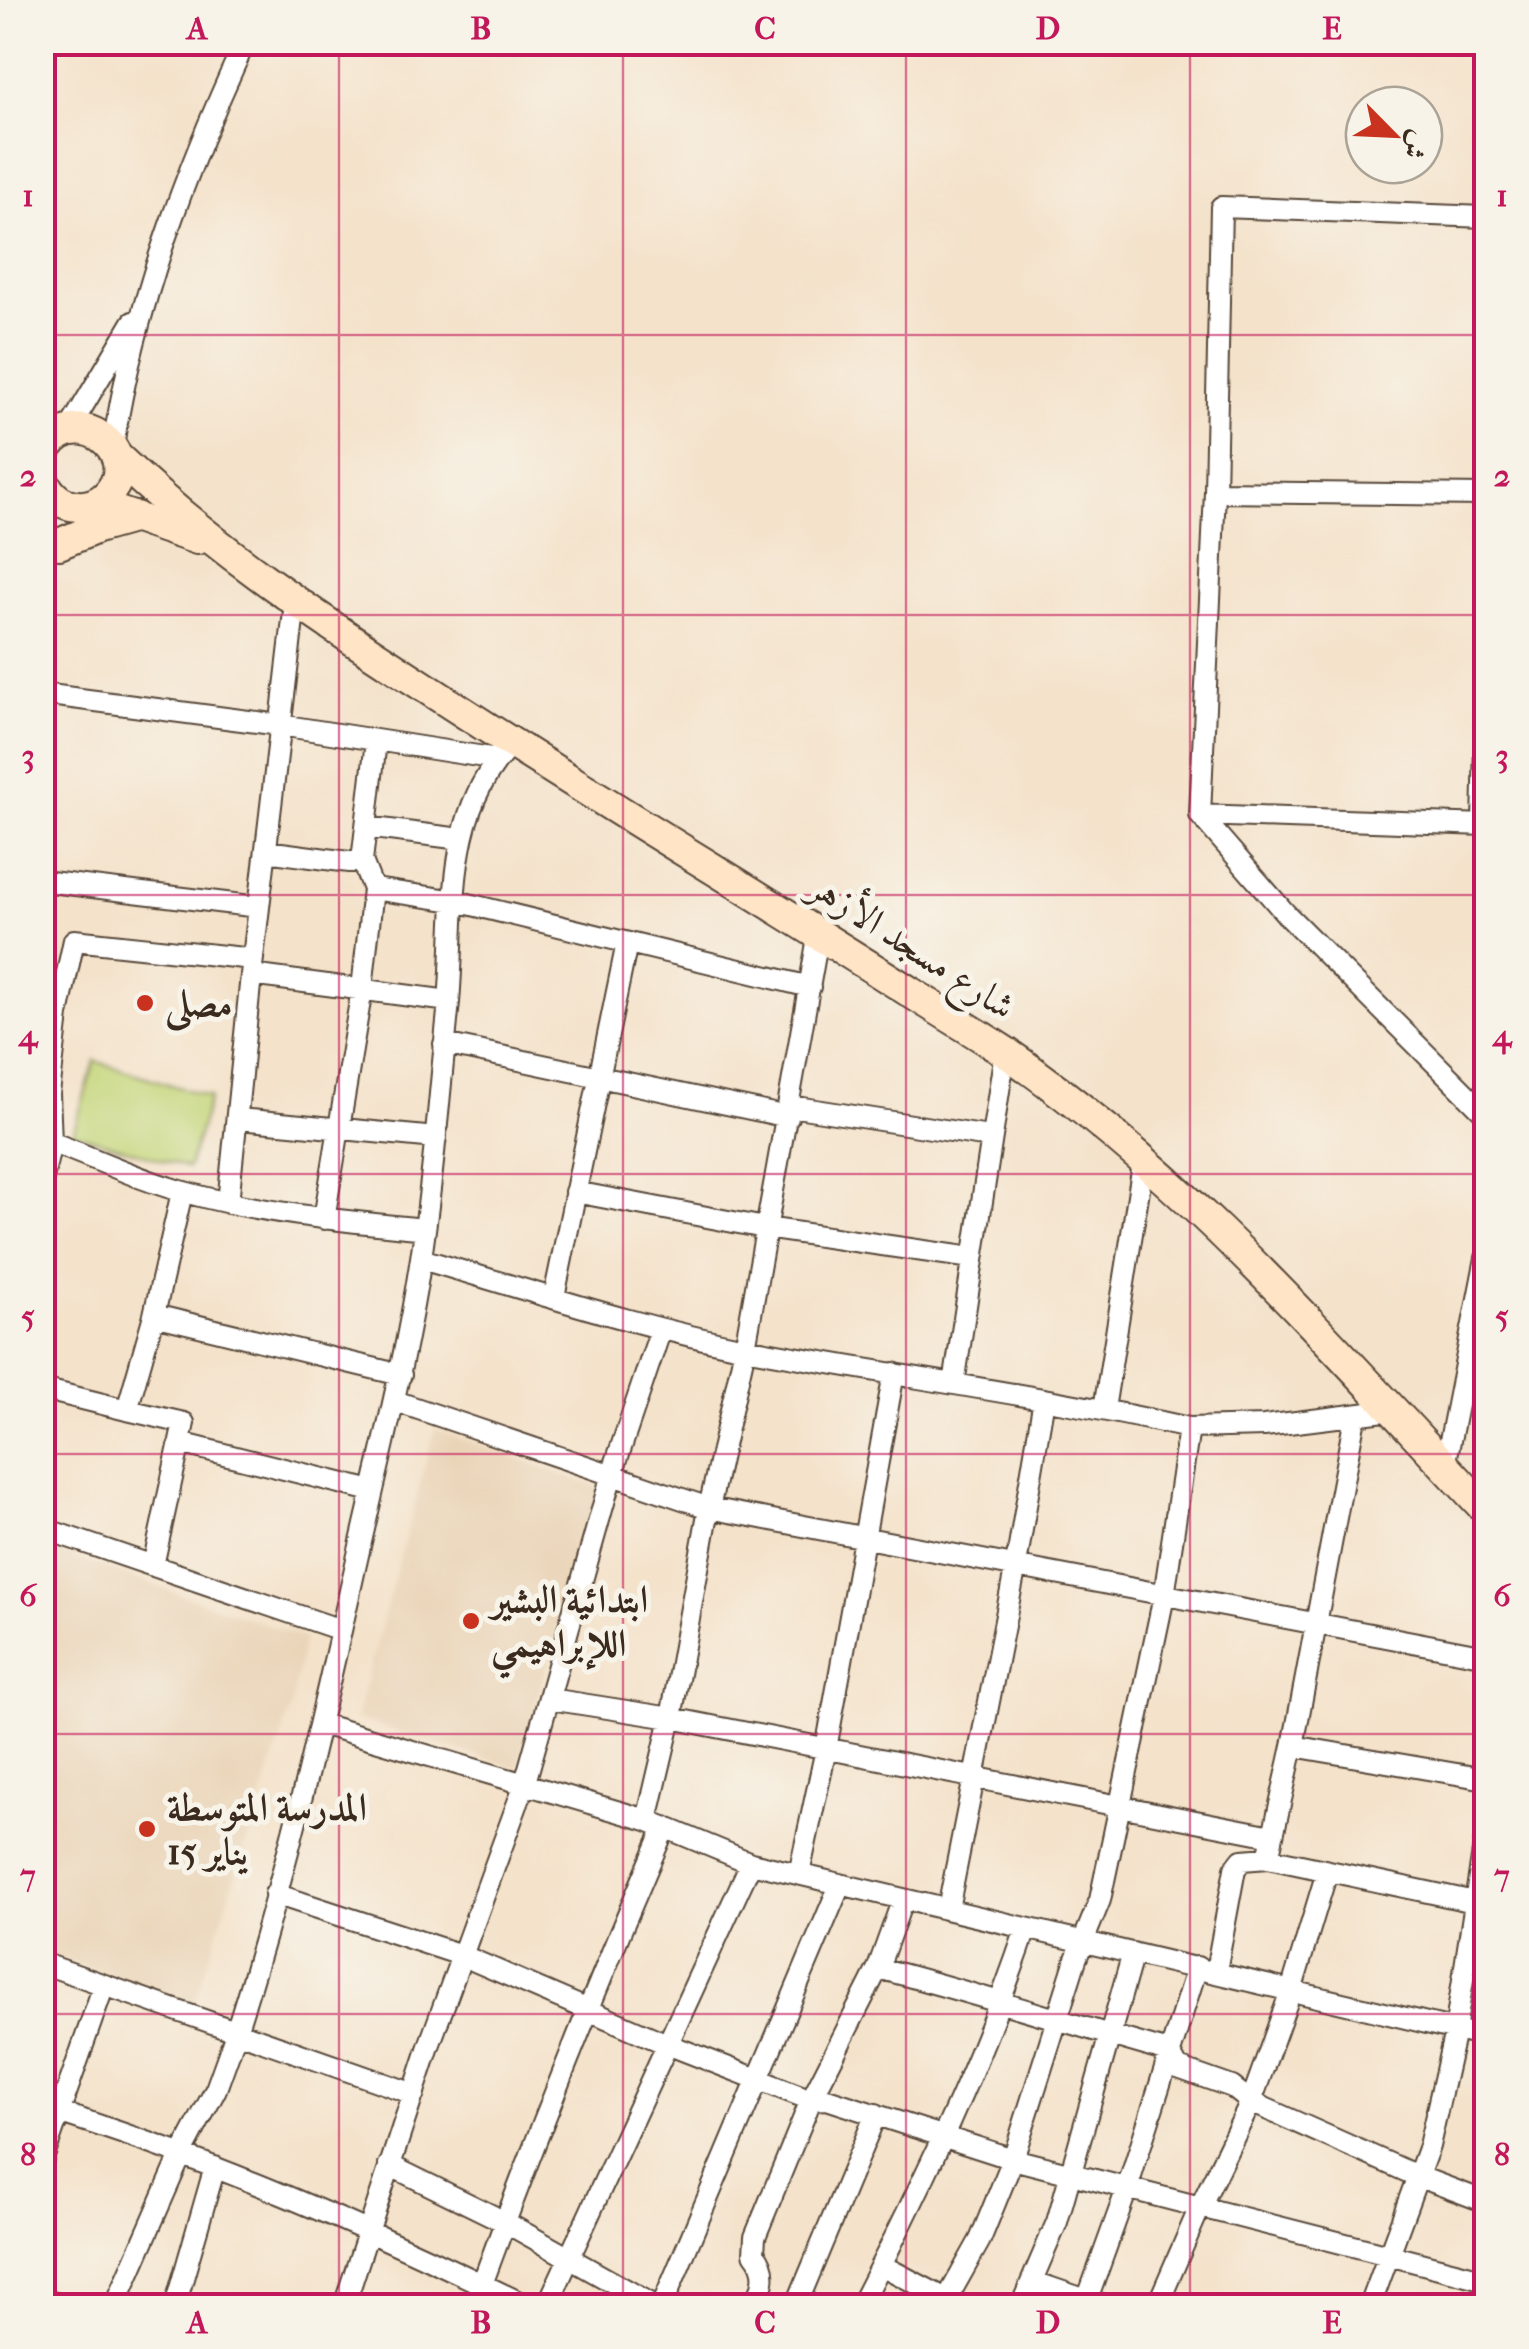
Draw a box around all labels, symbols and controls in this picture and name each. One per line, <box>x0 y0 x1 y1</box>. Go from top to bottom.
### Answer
text: A <box>185 10 209 47</box>
text: B <box>471 10 491 47</box>
text: C <box>754 10 776 47</box>
text: D <box>1036 10 1060 47</box>
text: E <box>1322 10 1342 47</box>
north arrow <box>1344 85 1444 185</box>
text: ش <box>1396 126 1437 164</box>
text: 1 <box>22 177 34 214</box>
text: 1 <box>1496 177 1508 214</box>
text: 2 <box>20 457 36 494</box>
text: 2 <box>1494 457 1510 494</box>
text: 3 <box>21 737 35 774</box>
text: 3 <box>1495 737 1509 774</box>
street label: شارع مسجد الأزهر <box>794 859 1025 1036</box>
place label: مصلى <box>164 981 232 1033</box>
marker: مصلى <box>134 992 156 1014</box>
text: 4 <box>18 1017 40 1055</box>
text: 4 <box>1492 1017 1514 1055</box>
text: 5 <box>21 1297 35 1334</box>
text: 5 <box>1495 1297 1509 1334</box>
text: 6 <box>19 1577 37 1614</box>
place label: ابتدائية البشير اللإبراهيمي <box>487 1577 648 1679</box>
text: 6 <box>1493 1577 1511 1614</box>
marker: ابتدائية البشير اللإبراهيمي <box>460 1610 482 1632</box>
place label: المدرسة المتوسطة 15 يناير <box>167 1785 367 1875</box>
marker: المدرسة المتوسطة 15 يناير <box>136 1818 158 1840</box>
text: 7 <box>19 1857 36 1894</box>
text: 7 <box>1493 1857 1510 1894</box>
text: 8 <box>20 2136 36 2173</box>
text: 8 <box>1494 2136 1510 2173</box>
text: A <box>185 2304 209 2341</box>
text: B <box>471 2304 491 2341</box>
text: C <box>754 2304 776 2341</box>
text: D <box>1036 2304 1060 2341</box>
text: E <box>1322 2304 1342 2341</box>

